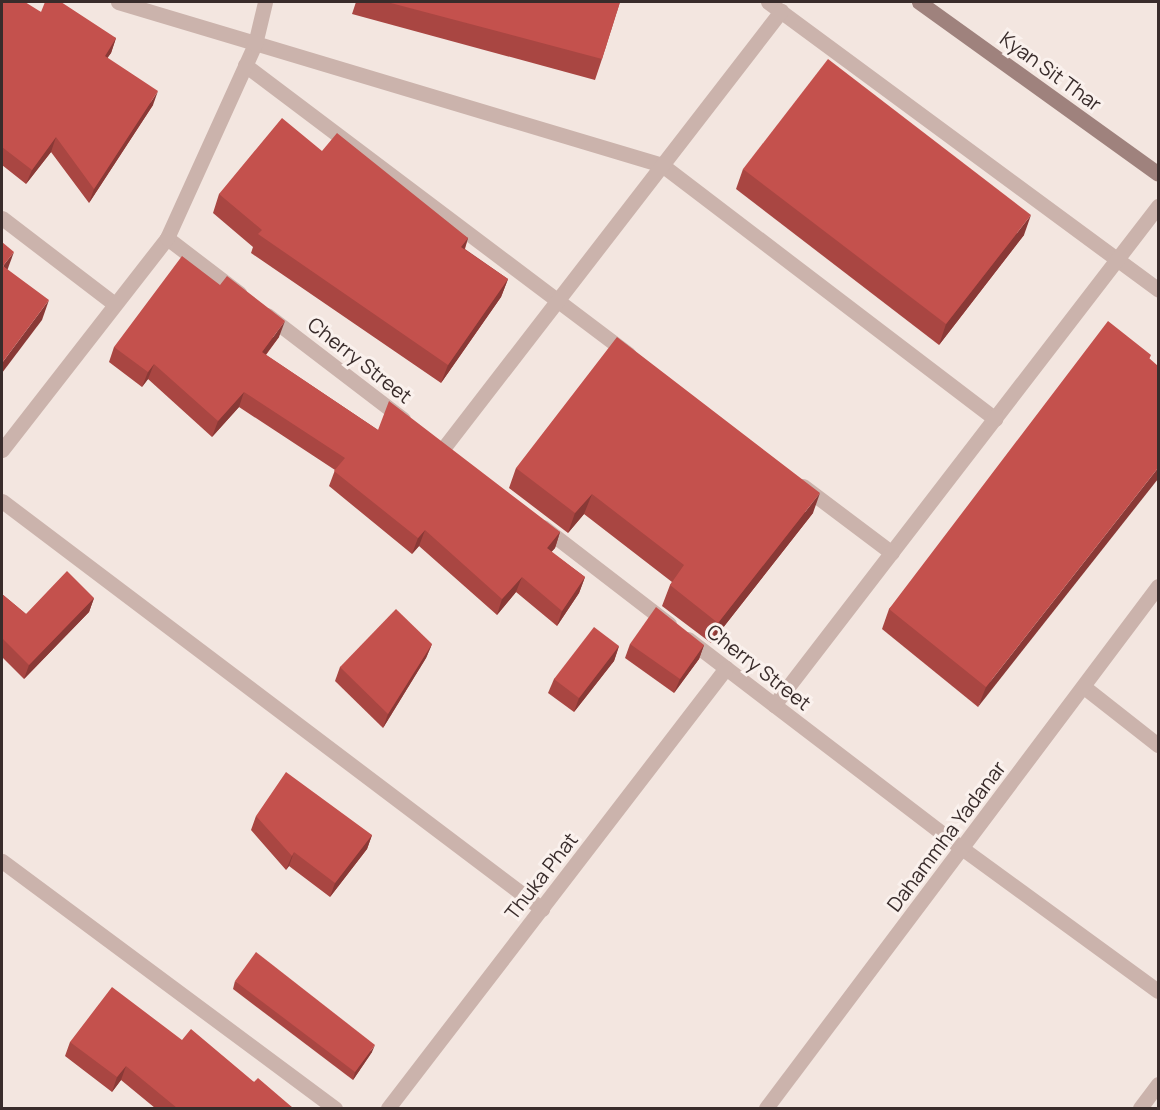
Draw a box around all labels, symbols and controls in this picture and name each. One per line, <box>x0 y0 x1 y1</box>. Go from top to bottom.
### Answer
street label: Kyan Sit Thar <box>996 26 1106 116</box>
street label: Cherry Street <box>303 312 417 408</box>
street label: Cherry Street <box>702 619 816 715</box>
street label: Dahammha Yadanar <box>882 756 1010 916</box>
street label: Thuka Phat <box>500 828 582 924</box>

